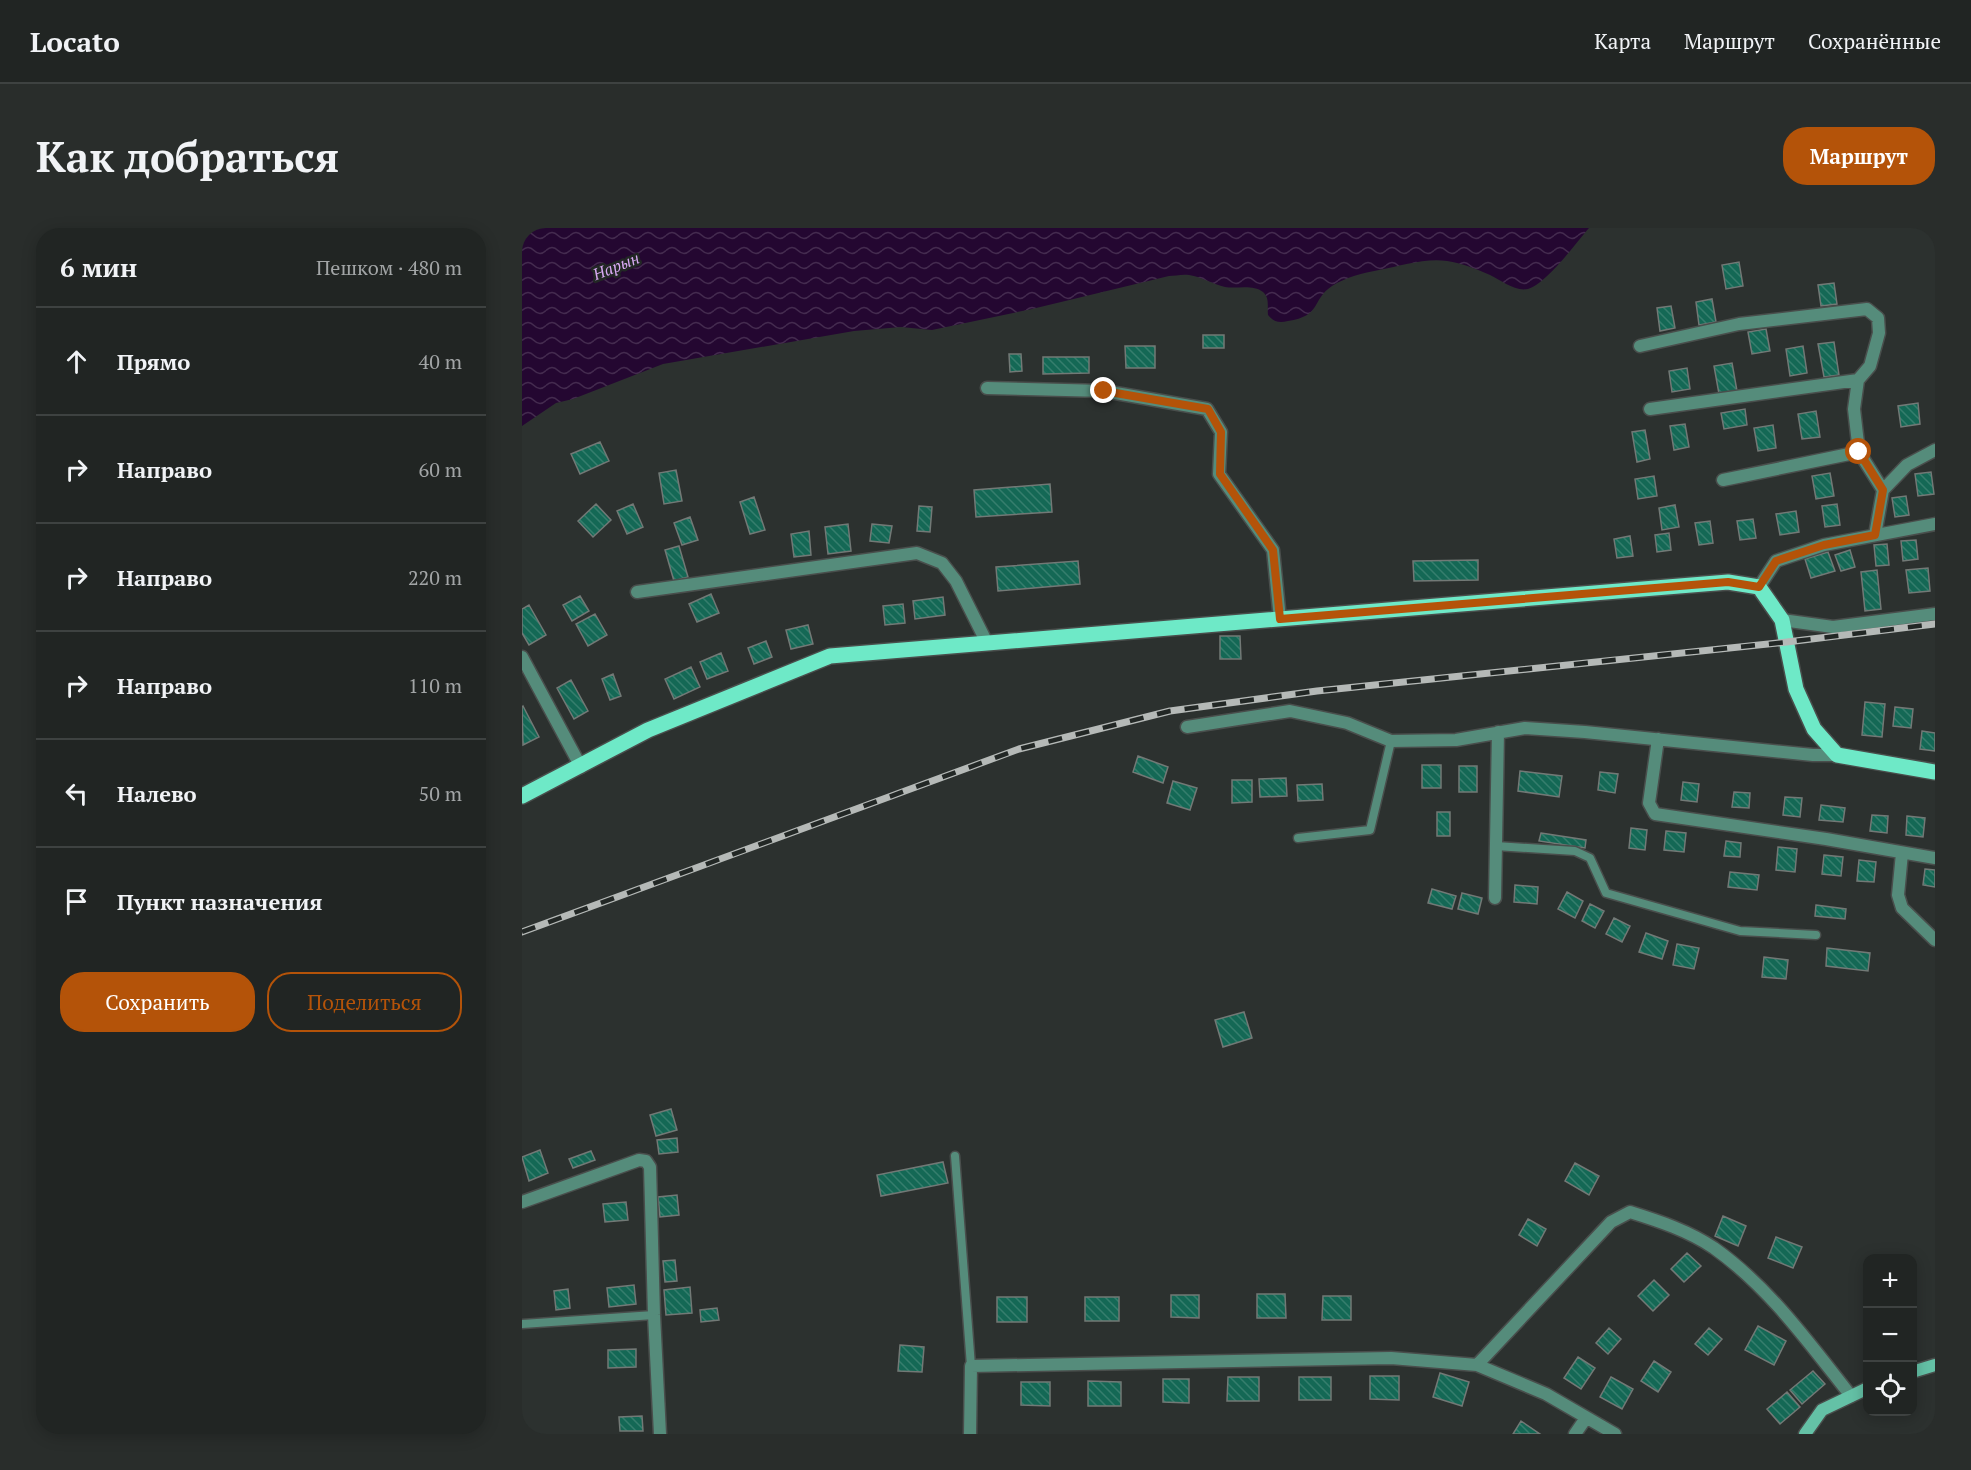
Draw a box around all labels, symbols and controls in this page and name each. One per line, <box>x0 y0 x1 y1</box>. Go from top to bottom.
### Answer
text: Locato <box>30 23 120 60</box>
text: Карта <box>1594 27 1651 55</box>
text: Маршрут <box>1684 27 1775 55</box>
text: Сохранённые <box>1808 27 1941 55</box>
button: Маршрут <box>1783 127 1935 185</box>
text: Как добраться <box>36 128 339 184</box>
water label: Нарын <box>589 247 643 286</box>
text: 6 мин <box>60 250 137 284</box>
text: Пешком · 480 m <box>316 254 462 281</box>
icon: ahead <box>60 345 93 378</box>
text: Прямо <box>117 347 190 376</box>
text: 40 m <box>419 348 462 375</box>
route end <box>1090 377 1116 403</box>
route start <box>1845 438 1871 464</box>
icon: right <box>60 453 93 486</box>
text: Направо <box>117 455 212 484</box>
text: 60 m <box>419 456 462 483</box>
icon: right <box>60 561 93 594</box>
text: Направо <box>117 563 212 592</box>
text: 220 m <box>408 564 462 591</box>
icon: right <box>60 669 93 702</box>
text: Направо <box>117 671 212 700</box>
text: 110 m <box>408 672 462 699</box>
icon: left <box>60 777 93 810</box>
text: Налево <box>117 779 197 808</box>
text: 50 m <box>419 780 462 807</box>
icon: arrive <box>60 885 93 918</box>
text: Пункт назначения <box>117 887 322 916</box>
button: Сохранить <box>60 972 255 1032</box>
button: Поделиться <box>267 972 462 1032</box>
map controls <box>1863 1254 1917 1416</box>
button: + <box>1863 1254 1917 1308</box>
button: − <box>1863 1308 1917 1362</box>
button: locate <box>1863 1362 1917 1416</box>

